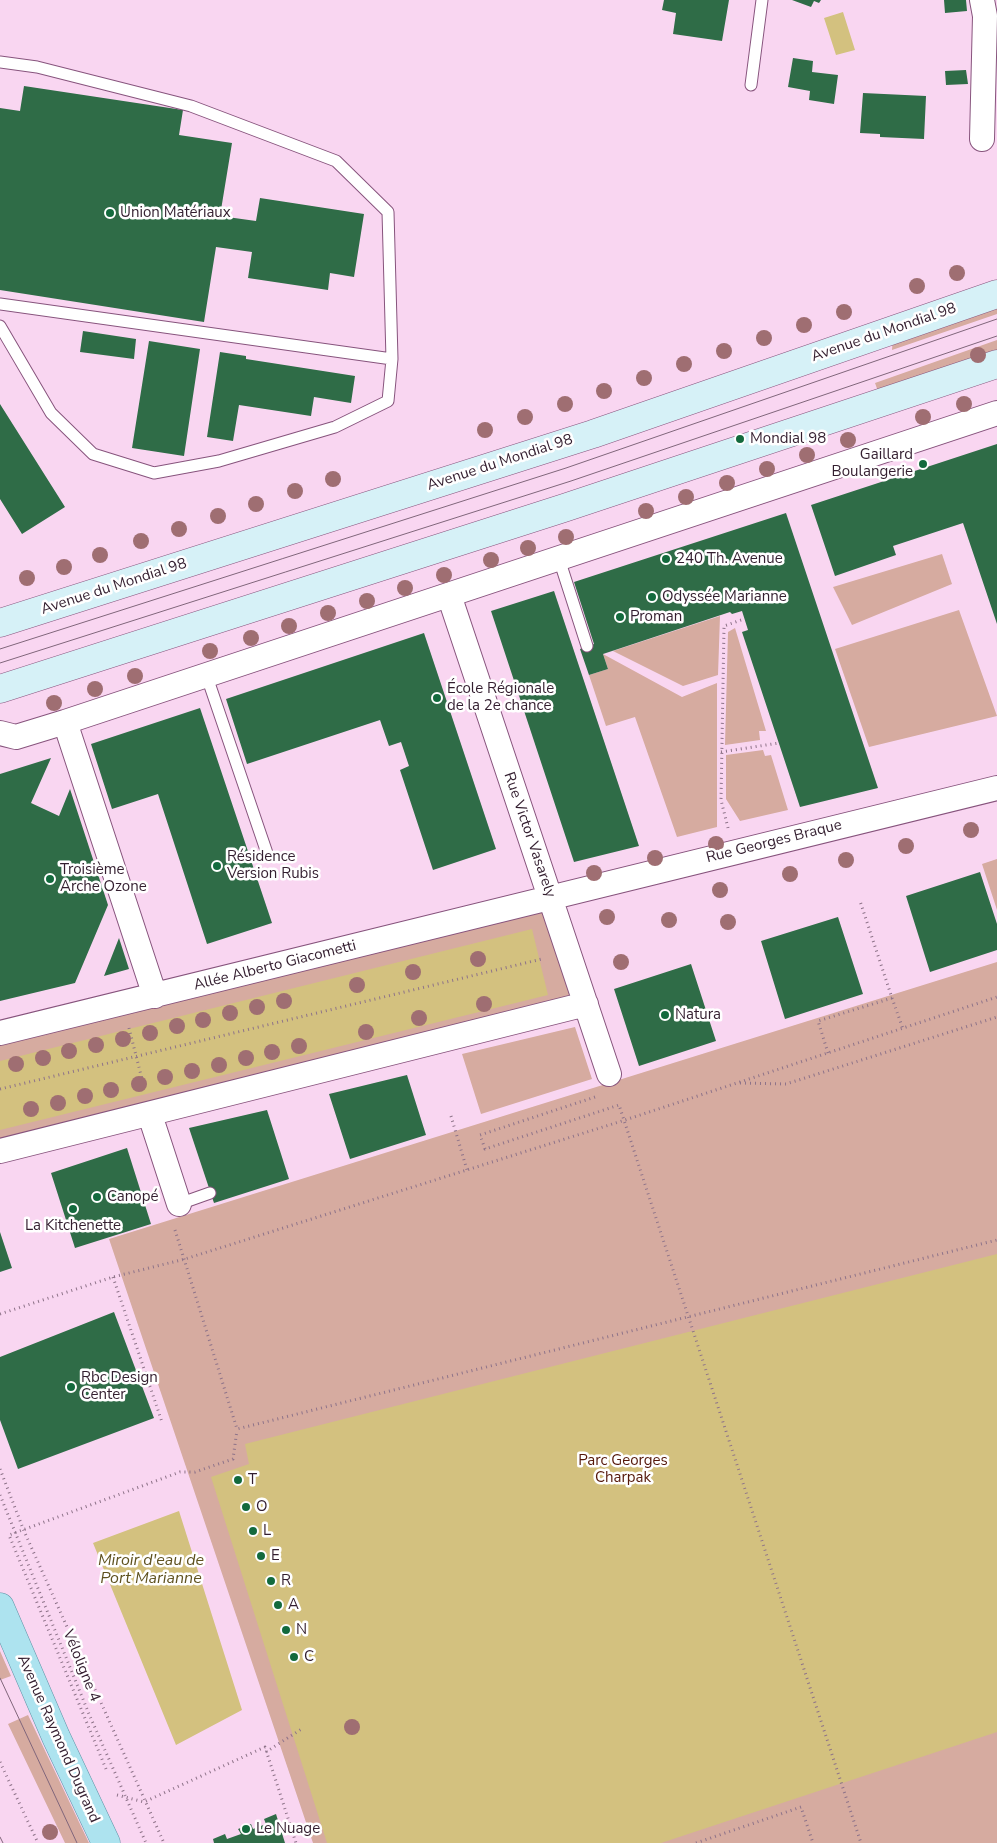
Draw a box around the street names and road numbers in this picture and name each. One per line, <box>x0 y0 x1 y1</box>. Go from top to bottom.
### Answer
street label: Avenue du Mondial 98 <box>809 300 959 366</box>
street label: Avenue du Mondial 98 <box>425 431 575 495</box>
street label: Avenue du Mondial 98 <box>39 555 189 619</box>
street label: Rue Victor Vasarely <box>499 770 559 900</box>
street label: Rue Georges Braque <box>704 816 844 868</box>
street label: Allée Alberto Giacometti <box>192 937 358 995</box>
street label: Véloligne 4 <box>58 1627 104 1705</box>
street label: Avenue Raymond Dugrand <box>13 1652 103 1826</box>

